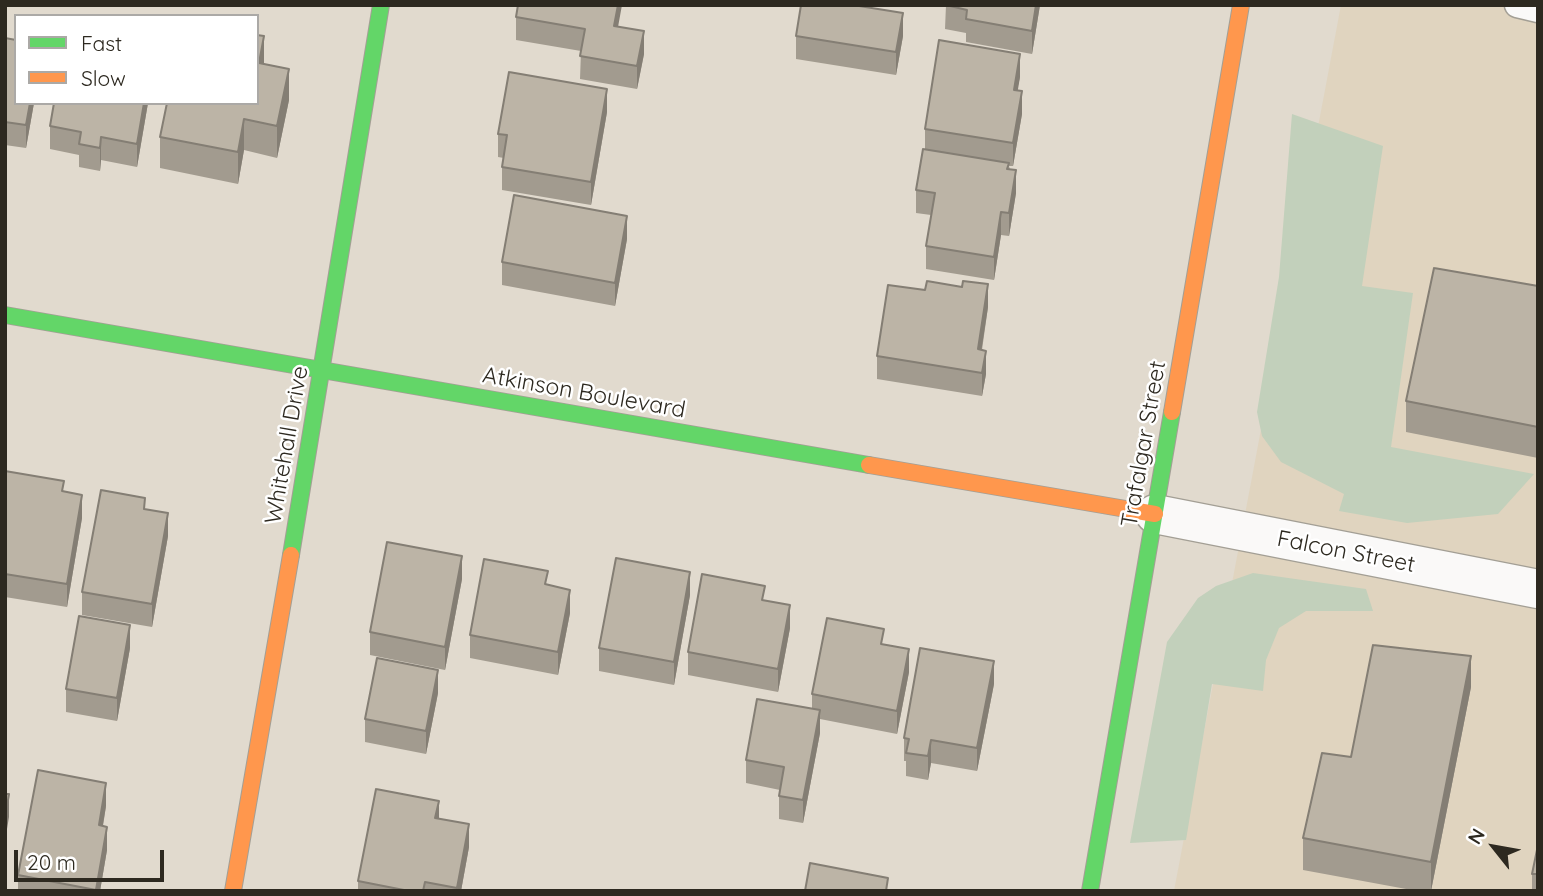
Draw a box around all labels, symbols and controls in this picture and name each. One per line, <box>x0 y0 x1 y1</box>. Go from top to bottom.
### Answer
legend <box>14 14 259 105</box>
text: Fast <box>81 30 122 56</box>
text: Slow <box>81 65 126 91</box>
street label: Trafalgar Street <box>1116 359 1172 529</box>
street label: Atkinson Boulevard <box>480 362 688 424</box>
street label: Whitehall Drive <box>260 364 314 526</box>
street label: Falcon Street <box>1275 525 1417 579</box>
north arrow <box>1459 812 1529 882</box>
text: N <box>1462 824 1490 848</box>
scale bar <box>18 836 168 880</box>
text: 20 m <box>27 849 76 875</box>

